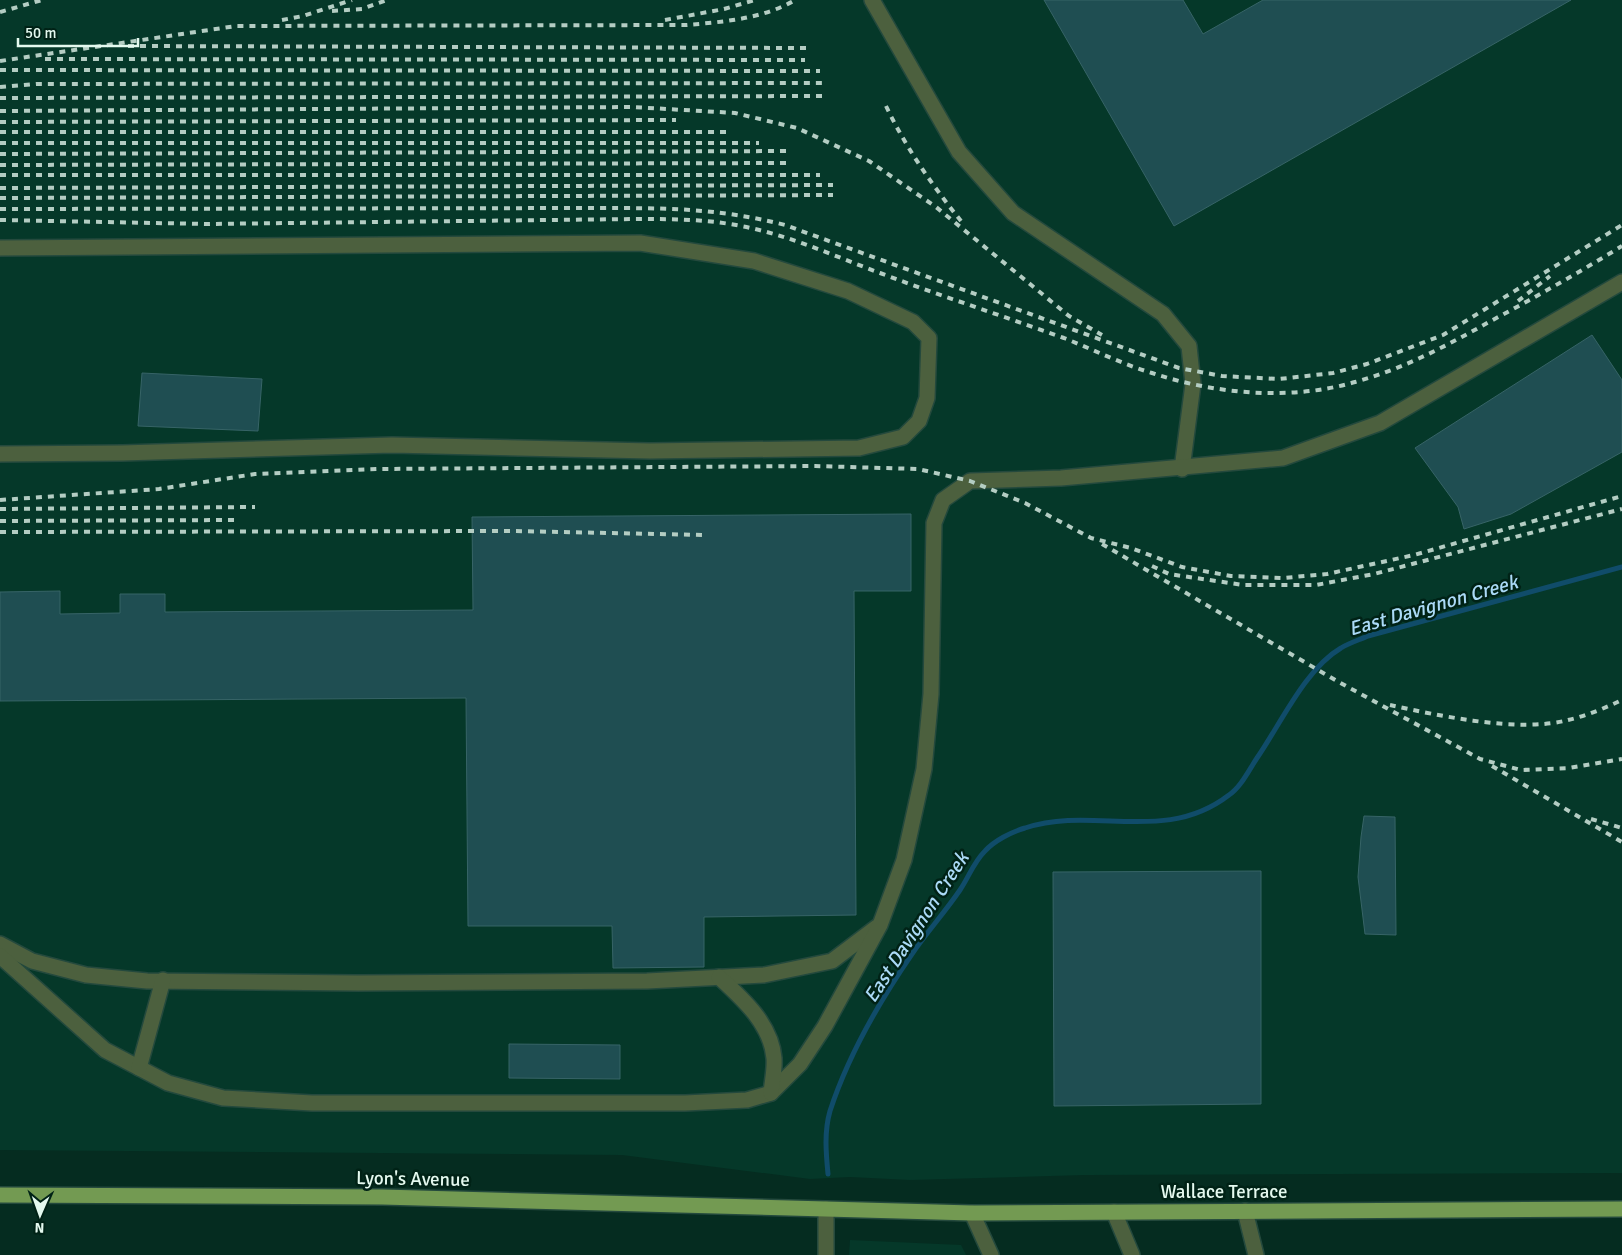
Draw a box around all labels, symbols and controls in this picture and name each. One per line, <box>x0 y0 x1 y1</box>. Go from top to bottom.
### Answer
scale bar <box>18 15 138 47</box>
text: 50 m <box>25 24 56 42</box>
water label: East Davignon Creek <box>1346 569 1522 642</box>
water label: East Davignon Creek <box>858 846 976 1007</box>
street label: Lyon's Avenue <box>356 1166 470 1192</box>
street label: Wallace Terrace <box>1160 1180 1288 1204</box>
north arrow <box>15 1190 65 1240</box>
text: N <box>34 1219 45 1236</box>

